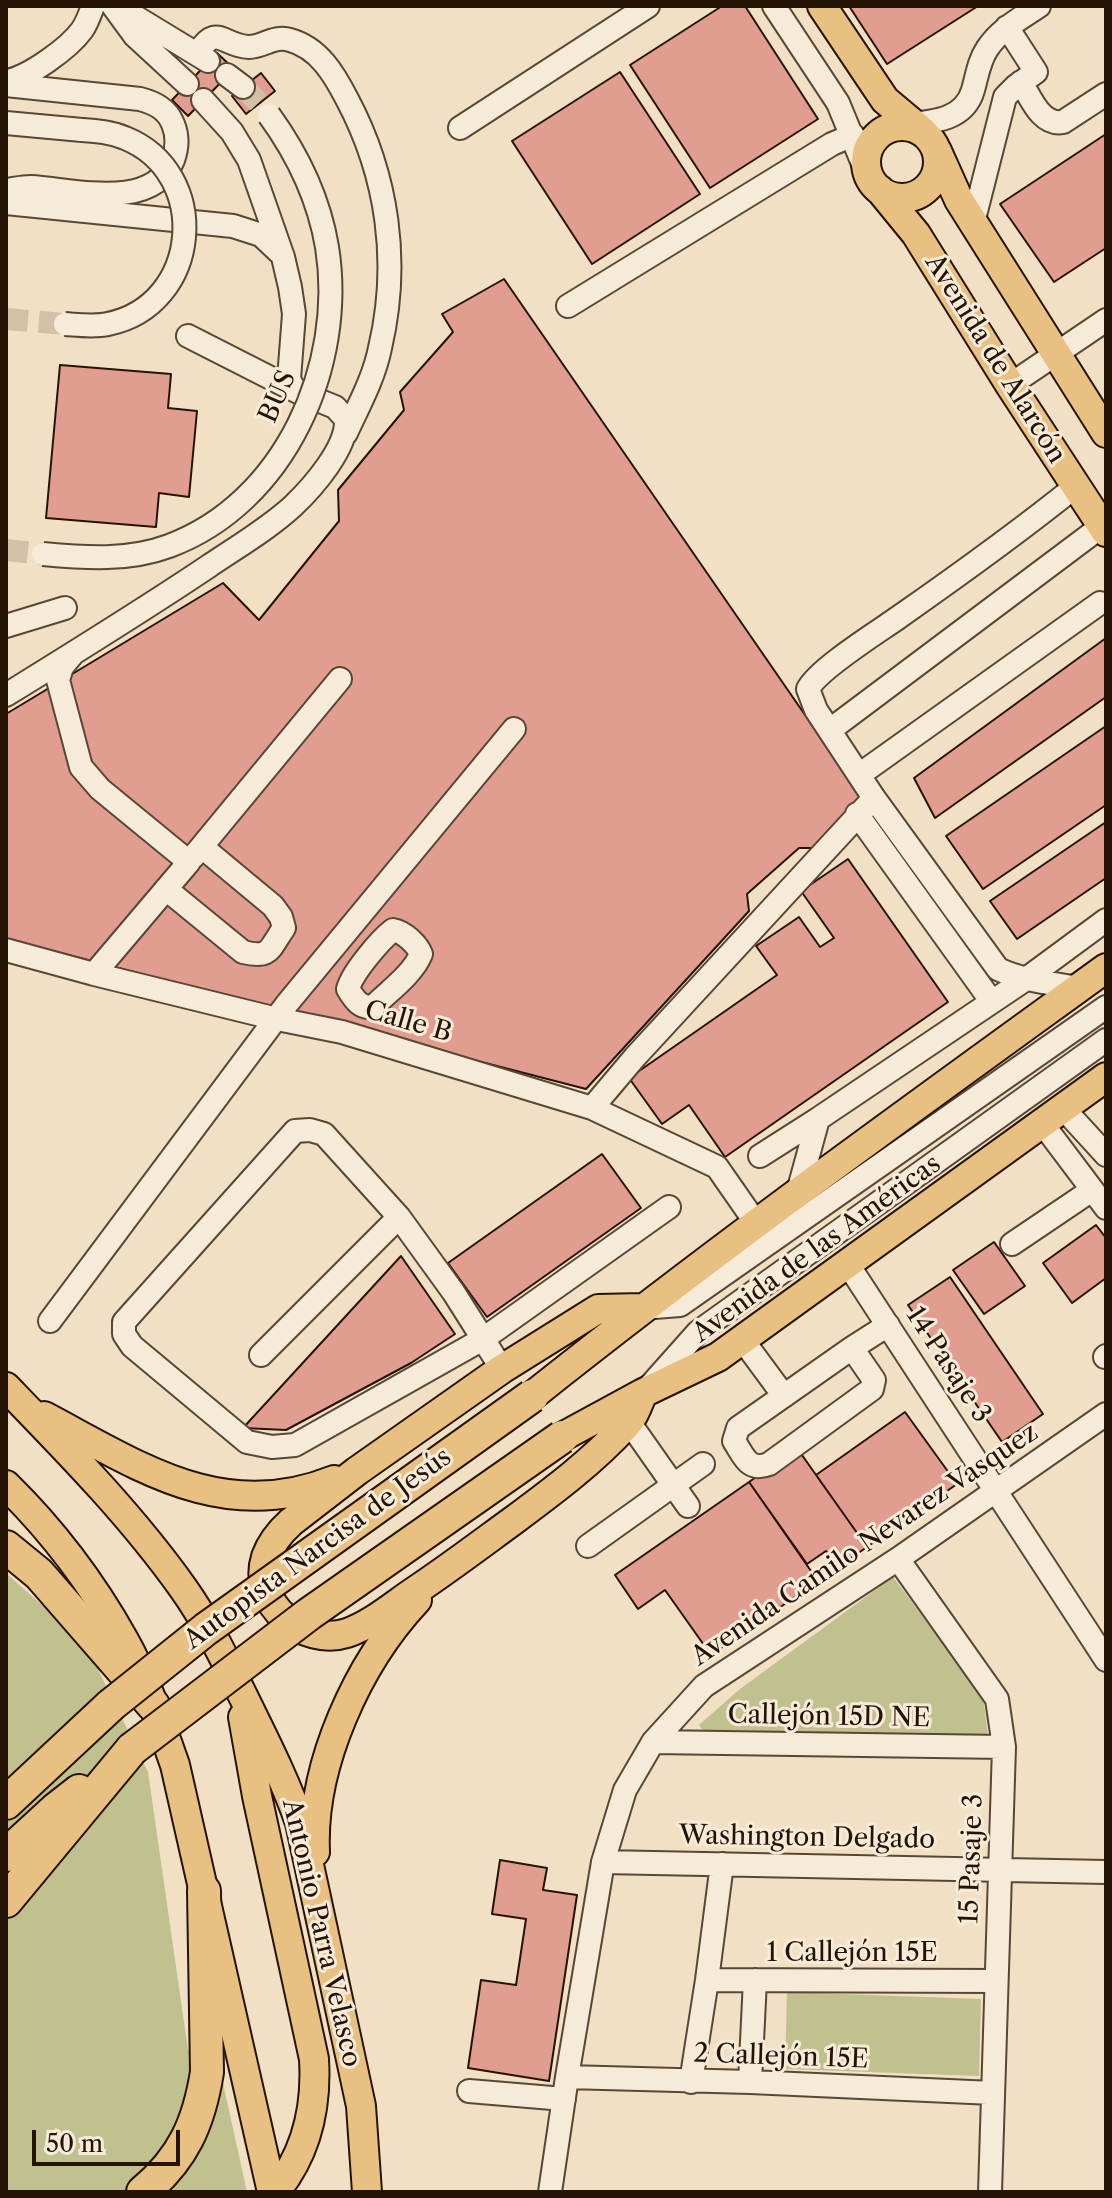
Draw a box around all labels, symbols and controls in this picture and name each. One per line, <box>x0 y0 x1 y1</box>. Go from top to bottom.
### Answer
street label: Avenida de Alarcón <box>918 249 1072 469</box>
street label: BUS <box>253 366 303 428</box>
street label: Calle B <box>361 995 455 1049</box>
street label: Avenida de las Américas <box>687 1149 947 1349</box>
street label: 14 Pasaje 3 <box>899 1301 997 1429</box>
street label: Avenida Camilo Nevarez Vasquez <box>686 1417 1044 1673</box>
street label: Autopista Narcisa de Jesús <box>178 1442 458 1656</box>
street label: Callejón 15D NE <box>727 1700 931 1734</box>
street label: 15 Pasaje 3 <box>954 1793 990 1925</box>
street label: Antonio Parra Velasco <box>275 1796 367 2070</box>
street label: Washington Delgado <box>679 1820 935 1856</box>
street label: 1 Callejón 15E <box>766 1937 938 1969</box>
street label: 2 Callejón 15E <box>693 2038 869 2076</box>
scale bar <box>36 2114 184 2164</box>
text: 50 m <box>46 2129 103 2158</box>

